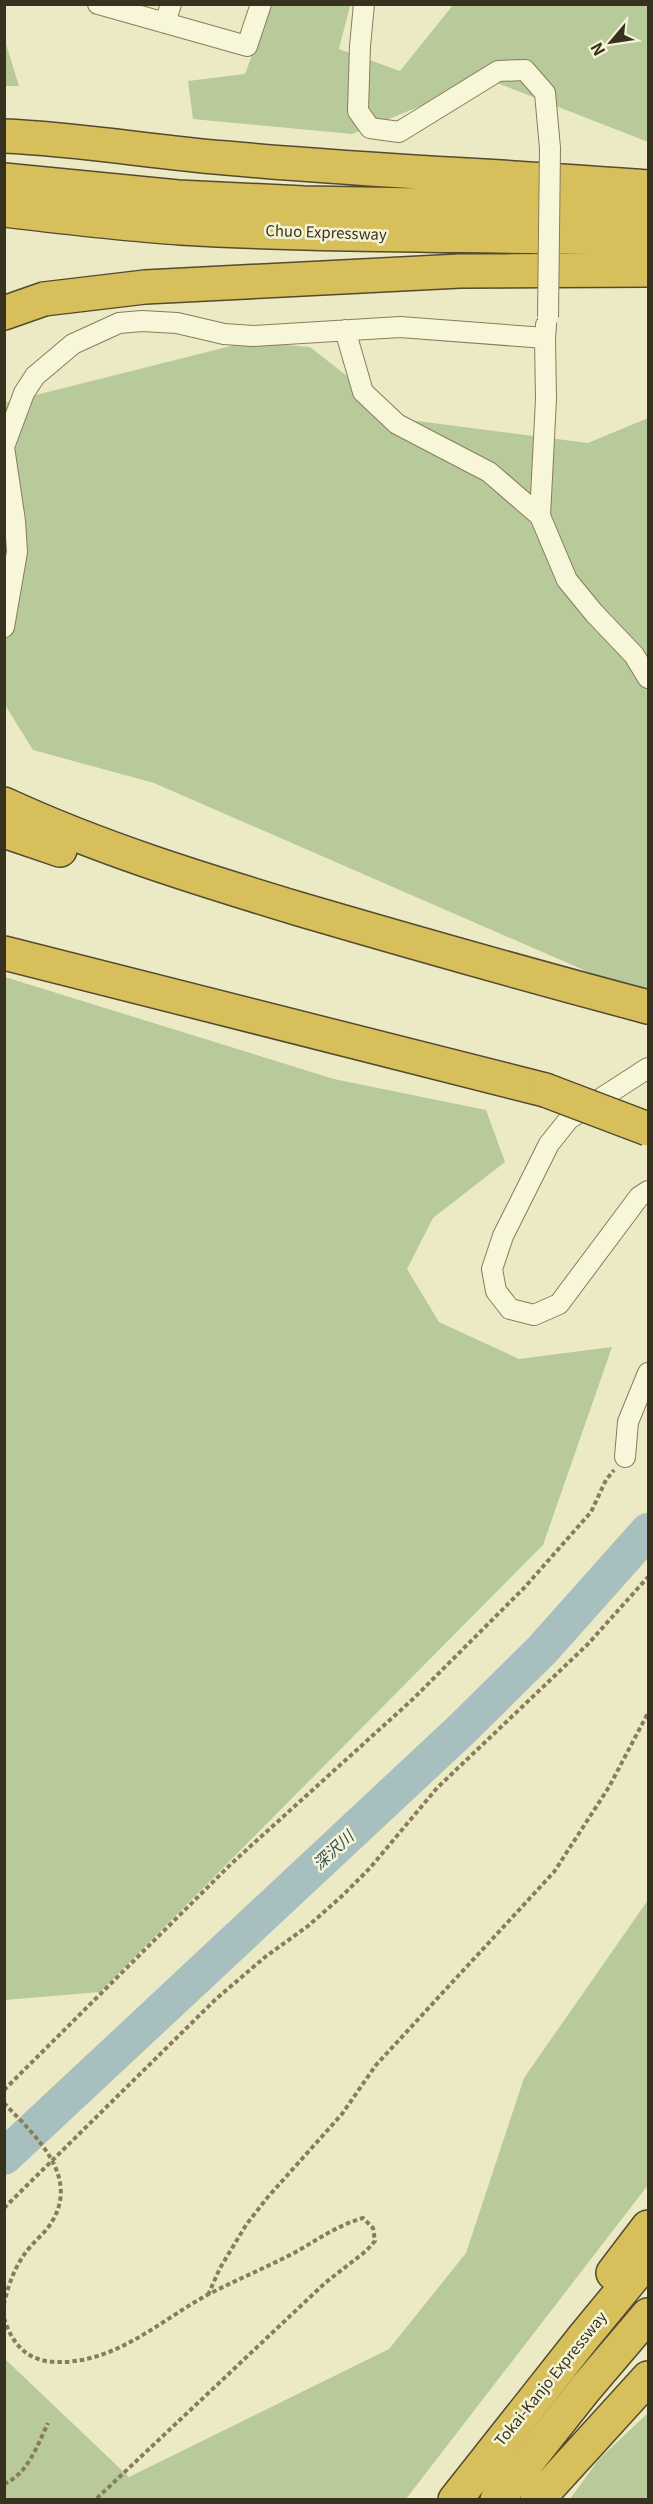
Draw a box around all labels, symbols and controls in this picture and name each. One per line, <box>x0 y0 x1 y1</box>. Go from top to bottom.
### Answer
north arrow <box>581 12 641 72</box>
text: N <box>584 39 610 61</box>
street label: Chuo Expressway <box>265 219 387 244</box>
water label: 深沢川 <box>307 1823 360 1874</box>
street label: Tokai-Kanjo Expressway <box>489 2306 611 2450</box>

